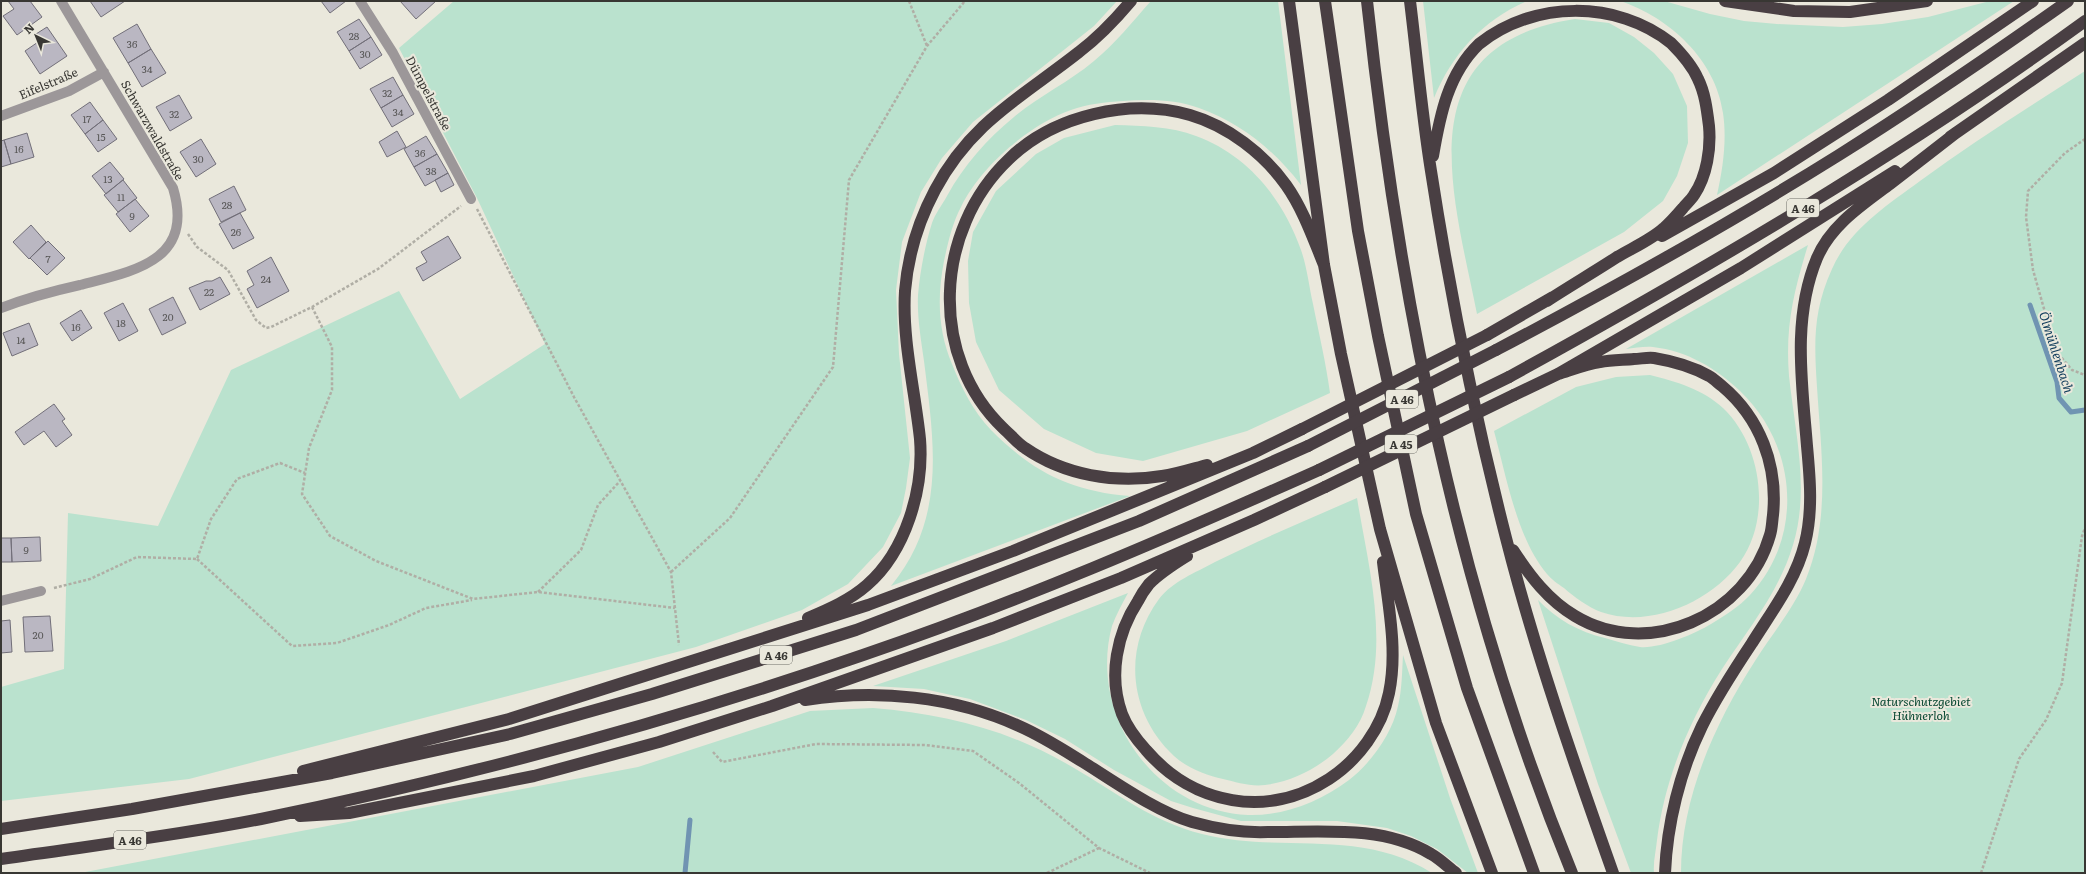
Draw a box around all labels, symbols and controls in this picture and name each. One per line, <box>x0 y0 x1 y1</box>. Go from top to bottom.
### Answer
north arrow <box>16 16 56 56</box>
text: N <box>20 19 37 37</box>
house number: 28 <box>349 28 360 43</box>
house number: 36 <box>127 36 138 51</box>
house number: 30 <box>359 46 371 61</box>
street label: Dümpelstraße <box>402 52 456 134</box>
house number: 34 <box>142 61 153 76</box>
street label: Eifelstraße <box>16 62 80 104</box>
street label: Schwarzwaldstraße <box>117 77 189 183</box>
house number: 32 <box>382 85 392 100</box>
house number: 34 <box>393 104 404 119</box>
house number: 32 <box>169 106 179 121</box>
house number: 17 <box>83 111 91 126</box>
house number: 15 <box>96 129 106 144</box>
house number: 16 <box>14 141 24 156</box>
house number: 36 <box>415 145 426 160</box>
house number: 30 <box>192 151 204 166</box>
house number: 38 <box>426 163 437 178</box>
house number: 13 <box>103 171 113 186</box>
house number: 11 <box>117 189 125 204</box>
house number: 28 <box>222 197 233 212</box>
road number: A 46 <box>1787 199 1819 217</box>
house number: 9 <box>129 208 135 223</box>
house number: 26 <box>231 224 242 239</box>
house number: 7 <box>45 251 51 266</box>
house number: 24 <box>261 271 272 286</box>
house number: 22 <box>204 284 214 299</box>
house number: 20 <box>163 309 174 324</box>
water label: Ölmühlenbach <box>2035 309 2079 396</box>
house number: 18 <box>116 315 126 330</box>
house number: 16 <box>71 319 81 334</box>
house number: 14 <box>16 332 26 347</box>
road number: A 46 <box>1386 390 1418 408</box>
road number: A 45 <box>1385 435 1417 453</box>
house number: 9 <box>23 542 29 557</box>
house number: 20 <box>33 627 44 642</box>
road number: A 46 <box>760 646 792 664</box>
park label: Naturschutzgebiet Hühnerloh <box>1871 692 1971 724</box>
road number: A 46 <box>114 831 146 849</box>

